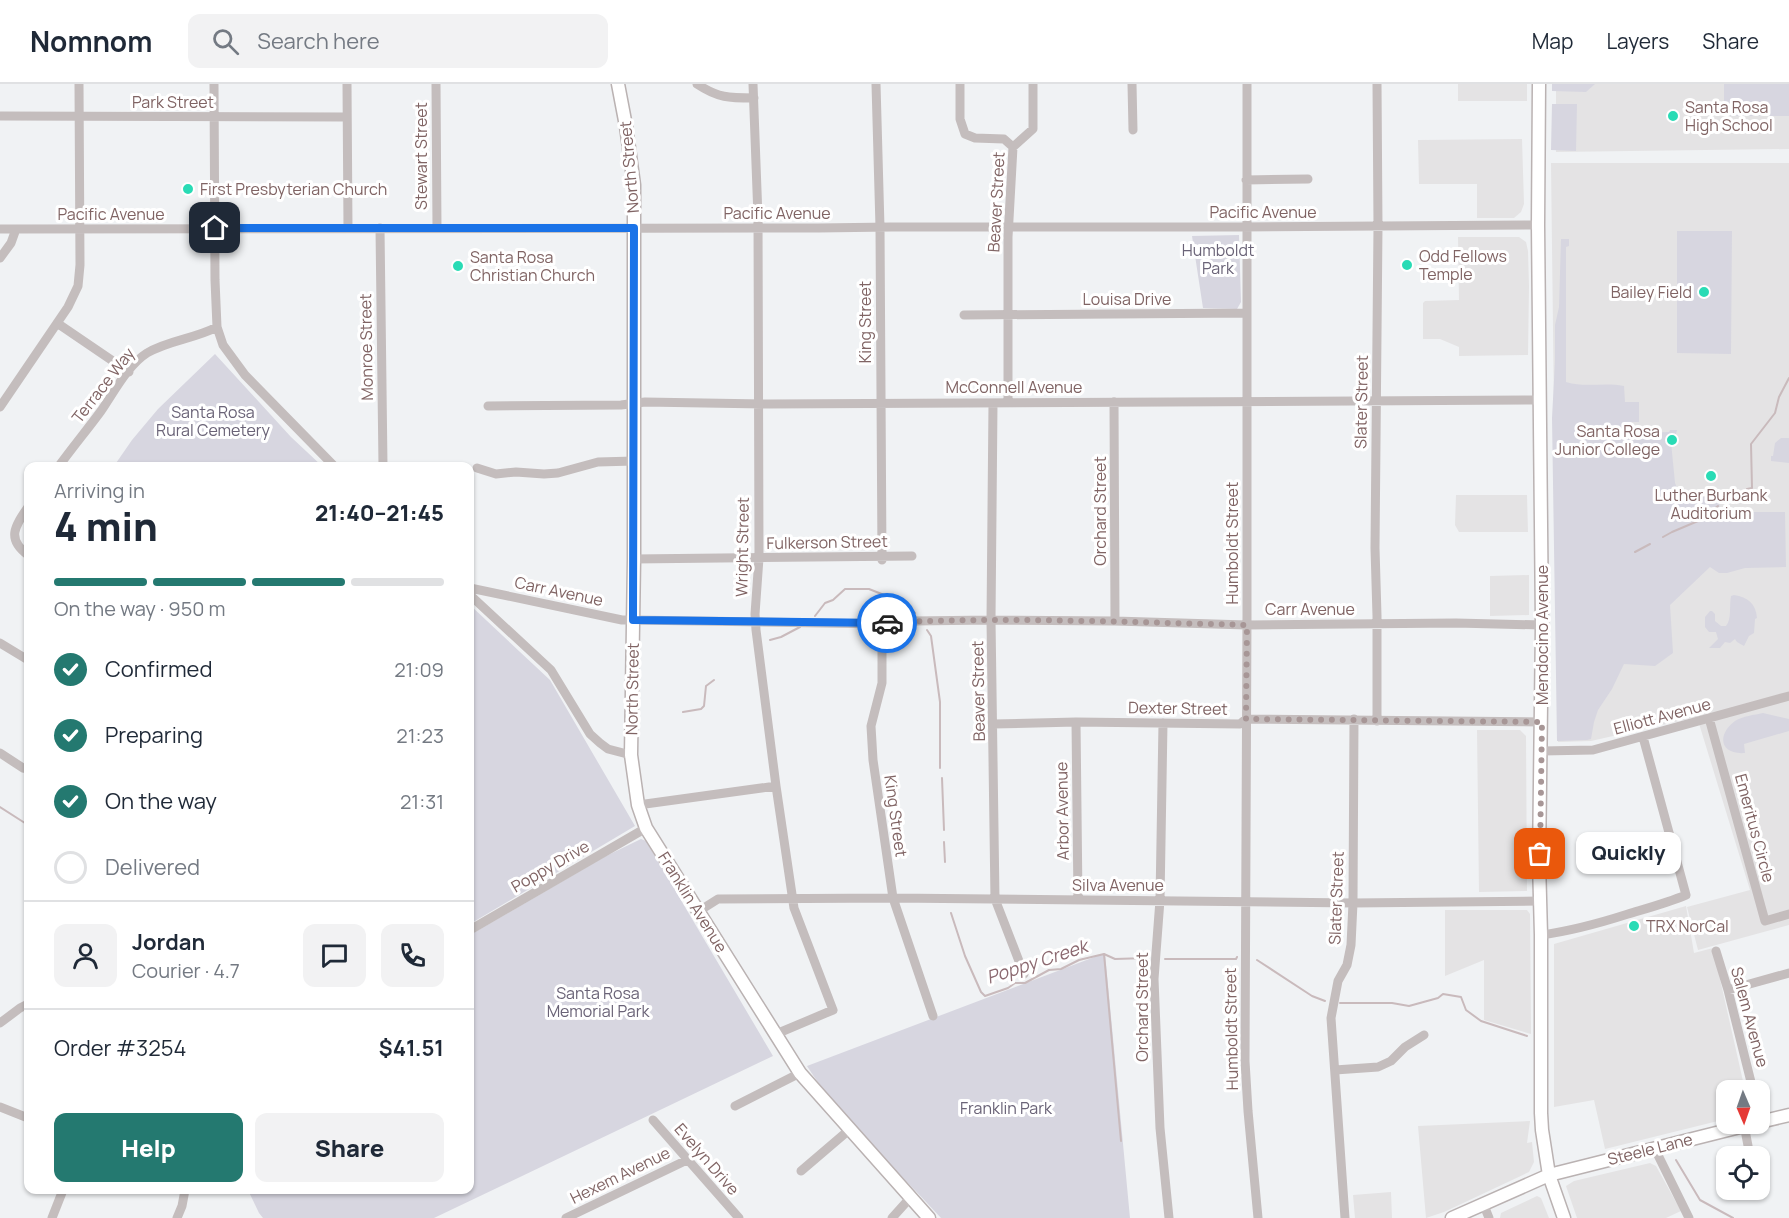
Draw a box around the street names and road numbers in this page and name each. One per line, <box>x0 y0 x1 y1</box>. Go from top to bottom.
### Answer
street label: Park Street <box>132 91 214 113</box>
street label: Stewart Street <box>410 102 432 210</box>
street label: North Street <box>614 120 644 214</box>
street label: Beaver Street <box>982 151 1010 253</box>
street label: Pacific Avenue <box>1209 201 1317 223</box>
street label: Pacific Avenue <box>723 202 831 224</box>
street label: Pacific Avenue <box>57 203 165 225</box>
street label: King Street <box>854 281 876 363</box>
street label: Louisa Drive <box>1083 288 1171 310</box>
street label: Monroe Street <box>354 293 378 401</box>
street label: Terrace Way <box>67 342 140 427</box>
street label: Slater Street <box>1349 355 1373 449</box>
street label: McConnell Avenue <box>946 376 1082 398</box>
street label: Orchard Street <box>1089 456 1111 566</box>
street label: Humboldt Street <box>1221 482 1243 604</box>
street label: Wright Street <box>730 497 754 597</box>
street label: Fulkerson Street <box>766 530 888 554</box>
street label: Mendocino Avenue <box>1531 565 1553 705</box>
street label: Carr Avenue <box>513 571 605 611</box>
street label: Carr Avenue <box>1265 598 1355 620</box>
street label: Beaver Street <box>966 640 990 742</box>
street label: North Street <box>620 643 644 735</box>
street label: Elliott Avenue <box>1611 692 1713 740</box>
street label: Dexter Street <box>1128 696 1228 720</box>
street label: Arbor Avenue <box>1050 762 1074 860</box>
street label: Emeritus Circle <box>1730 771 1780 885</box>
street label: King Street <box>879 774 913 858</box>
street label: Poppy Drive <box>507 835 593 897</box>
street label: Franklin Avenue <box>653 847 733 957</box>
street label: Slater Street <box>1323 851 1349 945</box>
street label: Silva Avenue <box>1072 874 1164 896</box>
street label: Orchard Street <box>1131 952 1153 1062</box>
street label: Salem Avenue <box>1726 964 1774 1070</box>
street label: Humboldt Street <box>1219 967 1243 1091</box>
street label: Evelyn Drive <box>670 1118 744 1200</box>
street label: Steele Lane <box>1605 1128 1695 1170</box>
street label: Hexem Avenue <box>566 1141 674 1209</box>

